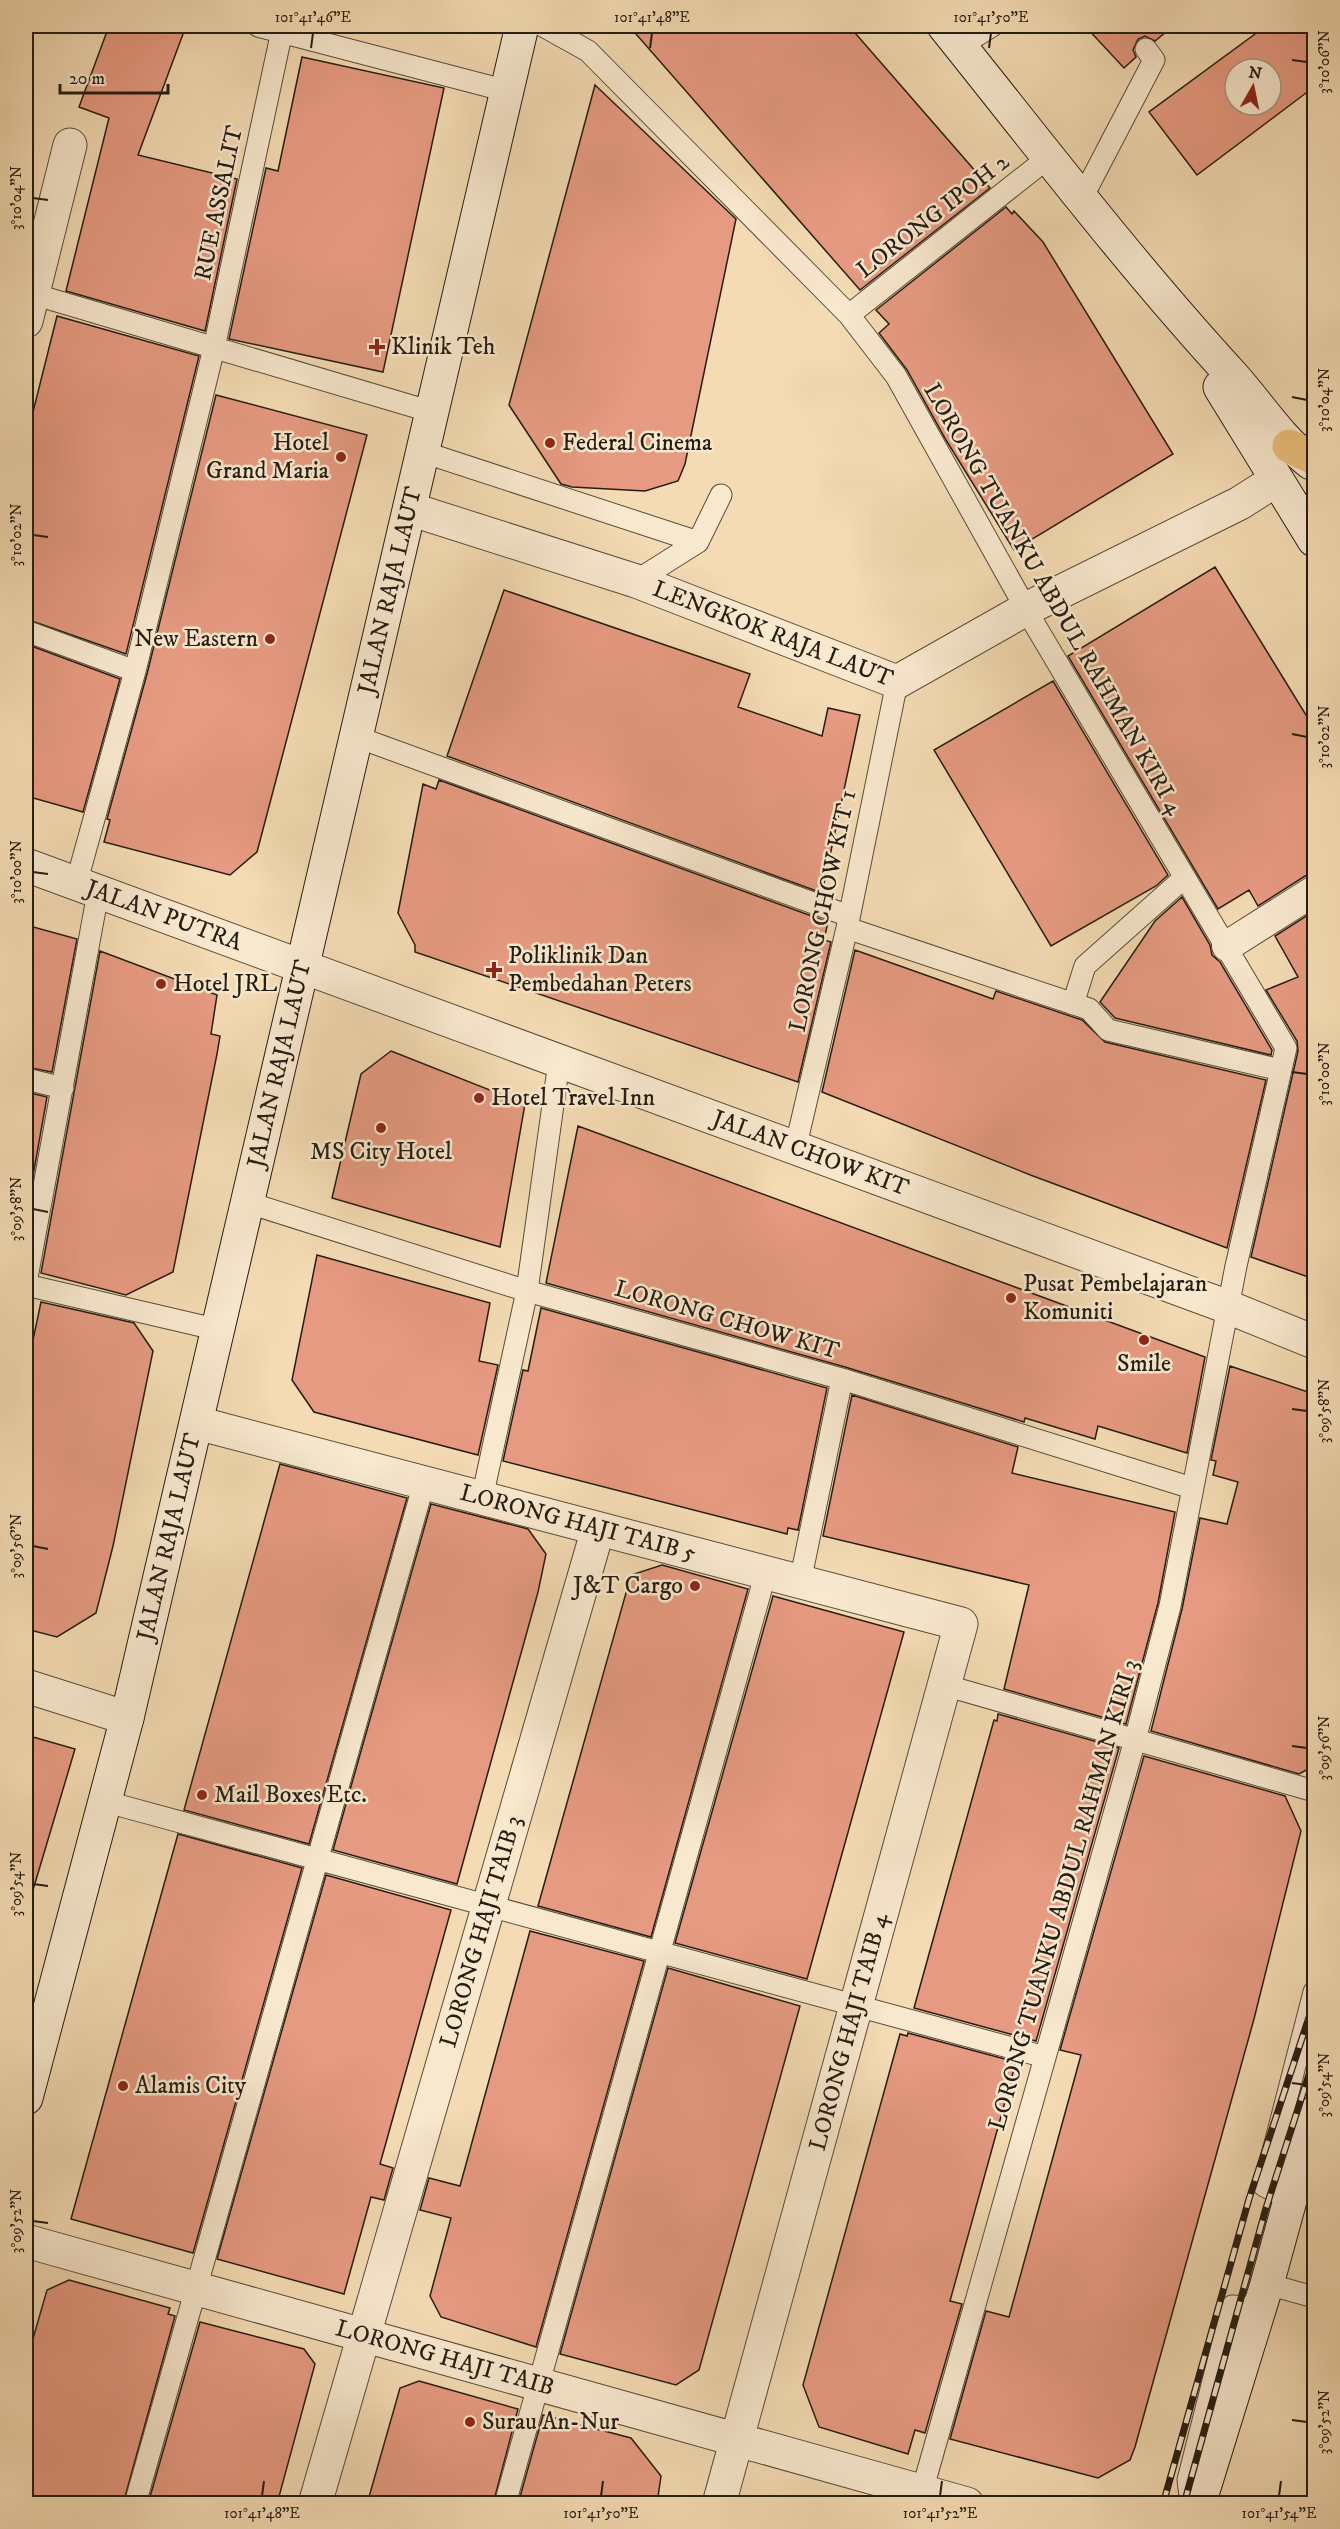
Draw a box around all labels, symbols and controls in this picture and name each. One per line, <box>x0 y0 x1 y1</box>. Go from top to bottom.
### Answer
text: 101°41'46"E <box>275 8 352 27</box>
text: 101°41'48"E <box>614 8 690 27</box>
text: 101°41'50"E <box>953 8 1029 27</box>
text: 3°10'06"N <box>1315 30 1334 94</box>
scale bar <box>60 57 168 95</box>
north arrow <box>1223 57 1283 117</box>
text: N <box>1247 62 1263 84</box>
text: 20 m <box>69 68 105 90</box>
street label: RUE ASSALIT <box>188 123 250 283</box>
street label: LORONG IPOH 2 <box>851 147 1016 285</box>
text: 3°10'04"N <box>7 166 26 230</box>
place label: Klinik Teh <box>391 332 496 362</box>
marker: Klinik Teh <box>368 338 386 356</box>
text: 3°10'04"N <box>1315 368 1334 432</box>
street label: LORONG TUANKU ABDUL RAHMAN KIRI 4 <box>917 378 1190 821</box>
place label: Hotel Grand Maria <box>206 428 330 486</box>
place label: Federal Cinema <box>562 428 713 458</box>
marker: Federal Cinema <box>543 436 557 450</box>
marker: Hotel Grand Maria <box>334 450 348 464</box>
street label: JALAN RAJA LAUT <box>351 484 429 699</box>
text: 3°10'02"N <box>7 504 26 566</box>
street label: LENGKOK RAJA LAUT <box>648 574 897 694</box>
place label: New Eastern <box>134 624 258 654</box>
marker: New Eastern <box>263 632 277 646</box>
text: 3°10'02"N <box>1315 706 1334 768</box>
street label: LORONG CHOW KIT 1 <box>783 787 863 1035</box>
text: 3°10'00"N <box>7 840 26 904</box>
street label: JALAN PUTRA <box>80 873 247 958</box>
place label: Poliklinik Dan Pembedahan Peters <box>508 941 691 999</box>
street label: JALAN RAJA LAUT <box>241 957 318 1172</box>
marker: Poliklinik Dan Pembedahan Peters <box>485 961 503 979</box>
place label: Hotel JRL <box>173 969 277 999</box>
marker: Hotel JRL <box>154 977 168 991</box>
text: 3°10'00"N <box>1315 1042 1334 1106</box>
place label: Hotel Travel Inn <box>491 1083 655 1113</box>
marker: Hotel Travel Inn <box>472 1091 486 1105</box>
street label: JALAN CHOW KIT <box>706 1103 913 1203</box>
marker: MS City Hotel <box>374 1121 388 1135</box>
place label: MS City Hotel <box>310 1137 453 1167</box>
text: 3°09'58"N <box>7 1177 26 1241</box>
place label: Pusat Pembelajaran Komuniti <box>1023 1269 1208 1327</box>
street label: LORONG CHOW KIT <box>611 1274 843 1366</box>
marker: Pusat Pembelajaran Komuniti <box>1004 1291 1018 1305</box>
marker: Smile <box>1137 1333 1151 1347</box>
place label: Smile <box>1117 1349 1171 1379</box>
text: 3°09'58"N <box>1315 1379 1334 1443</box>
street label: JALAN RAJA LAUT <box>130 1430 208 1646</box>
street label: LORONG HAJI TAIB 5 <box>457 1478 699 1569</box>
text: 3°09'56"N <box>7 1514 26 1578</box>
place label: J&T Cargo <box>571 1571 683 1601</box>
marker: J&T Cargo <box>688 1579 702 1593</box>
street label: LORONG TUANKU ABDUL RAHMAN KIRI 3 <box>982 1656 1146 2134</box>
text: 3°09'56"N <box>1315 1716 1334 1780</box>
place label: Mail Boxes Etc. <box>214 1780 367 1810</box>
marker: Mail Boxes Etc. <box>195 1788 209 1802</box>
street label: LORONG HAJI TAIB 3 <box>433 1812 529 2051</box>
text: 3°09'54"N <box>7 1852 26 1916</box>
street label: LORONG HAJI TAIB 4 <box>803 1909 895 2154</box>
text: 3°09'54"N <box>1315 2053 1334 2117</box>
place label: Alamis City <box>135 2071 247 2101</box>
marker: Alamis City <box>116 2079 130 2093</box>
text: 3°09'52"N <box>7 2189 26 2253</box>
street label: LORONG HAJI TAIB <box>332 2313 558 2403</box>
text: 3°09'52"N <box>1315 2390 1334 2454</box>
place label: Surau An-Nur <box>482 2407 619 2437</box>
marker: Surau An-Nur <box>463 2415 477 2429</box>
text: 101°41'48"E <box>224 2504 300 2523</box>
text: 101°41'50"E <box>563 2504 639 2523</box>
text: 101°41'52"E <box>903 2504 978 2523</box>
text: 101°41'54"E <box>1241 2504 1317 2523</box>

